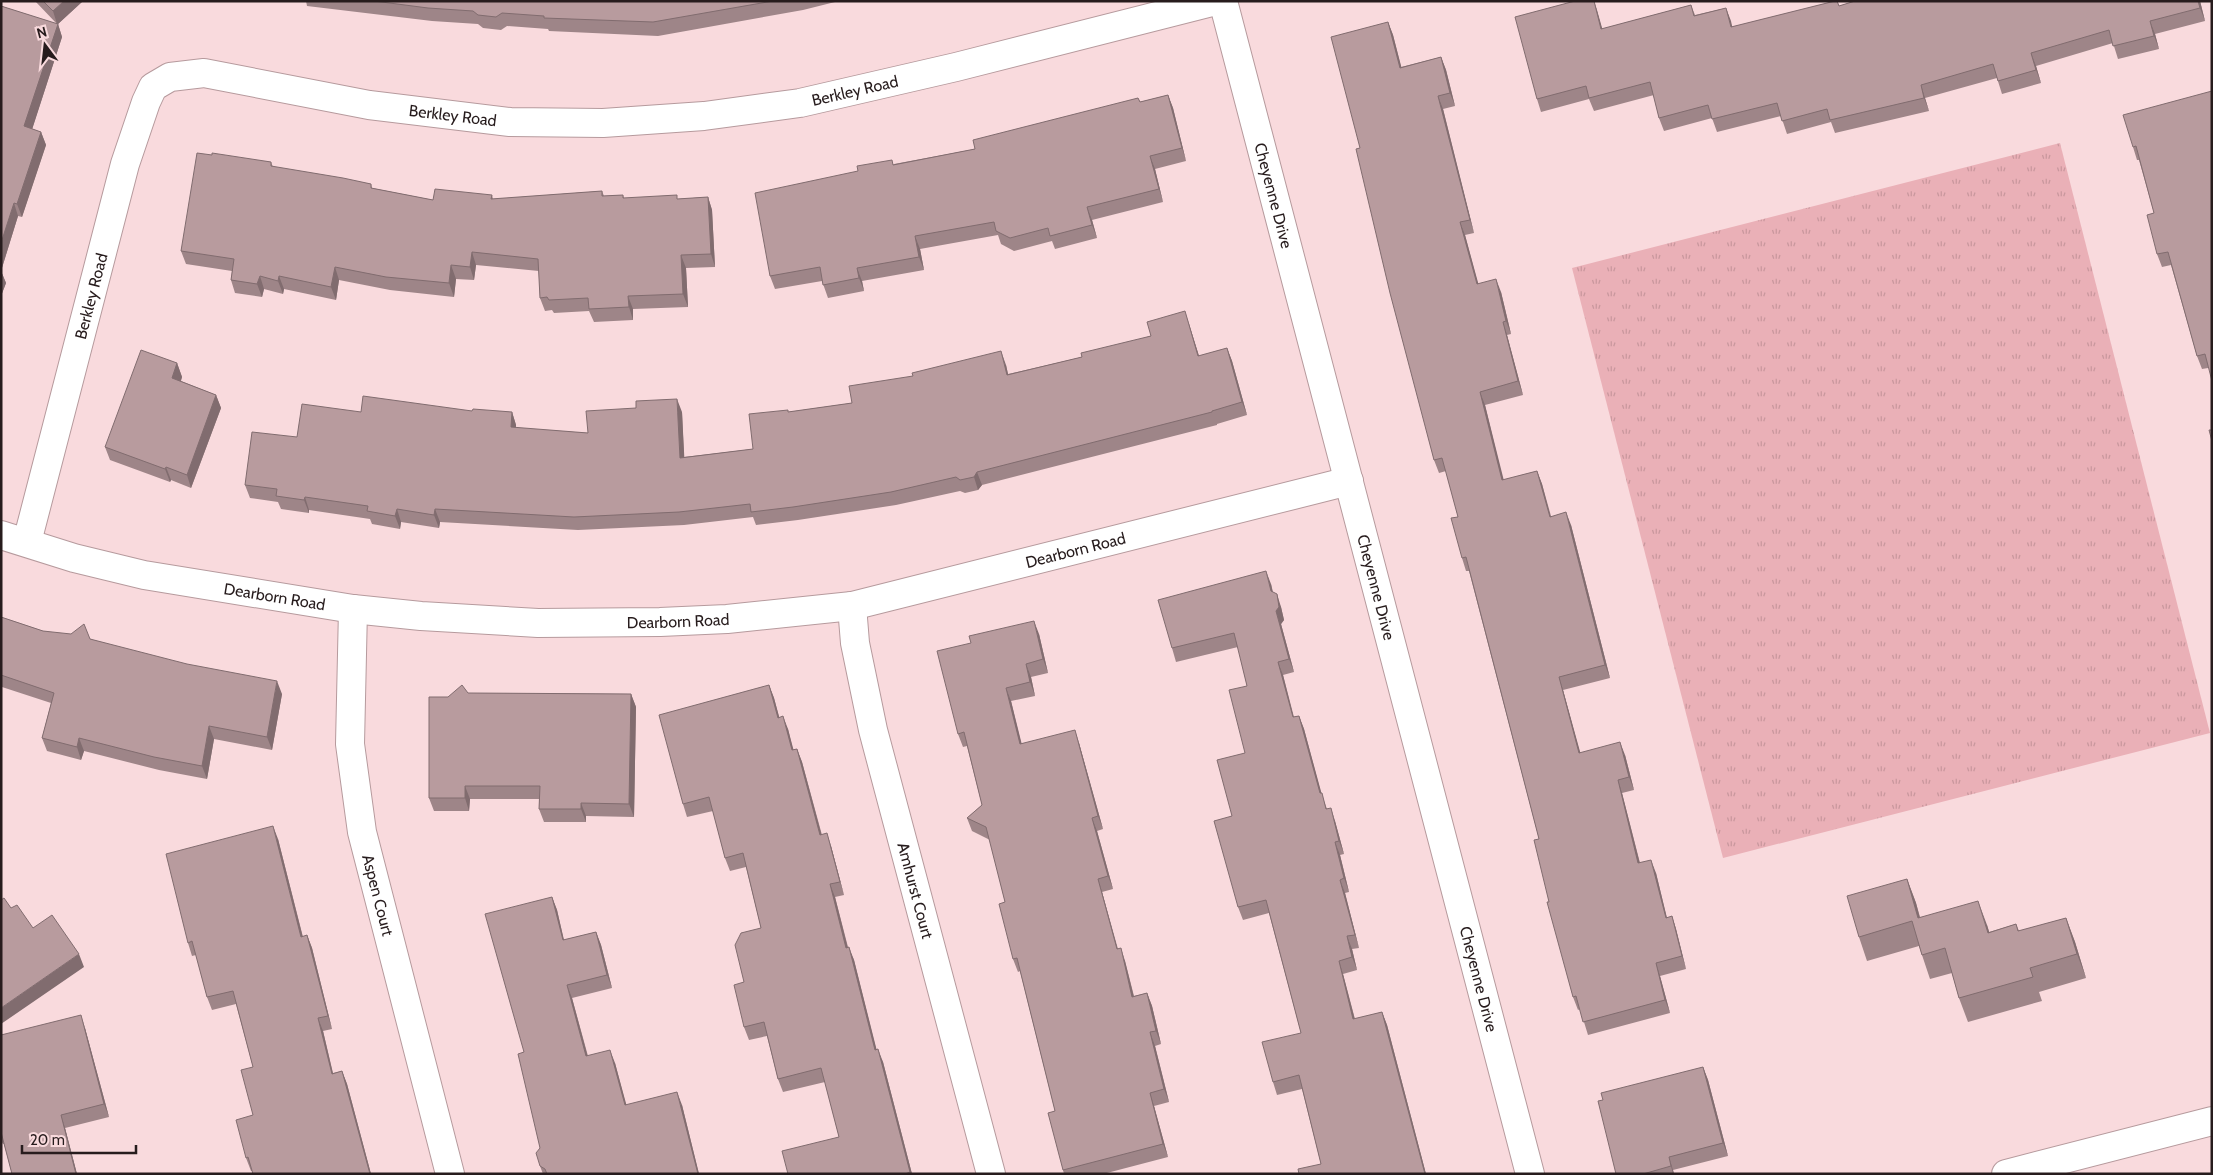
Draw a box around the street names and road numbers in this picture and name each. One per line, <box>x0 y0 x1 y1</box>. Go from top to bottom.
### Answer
street label: Berkley Road <box>810 72 900 110</box>
street label: Berkley Road <box>408 101 498 130</box>
street label: Cheyenne Drive <box>1250 141 1296 250</box>
street label: Berkley Road <box>71 251 112 341</box>
street label: Dearborn Road <box>1023 529 1128 572</box>
street label: Cheyenne Drive <box>1353 533 1399 642</box>
street label: Dearborn Road <box>222 579 327 614</box>
street label: Dearborn Road <box>627 610 730 632</box>
street label: Amhurst Court <box>893 840 937 941</box>
street label: Aspen Court <box>358 852 398 939</box>
street label: Cheyenne Drive <box>1456 924 1501 1034</box>

